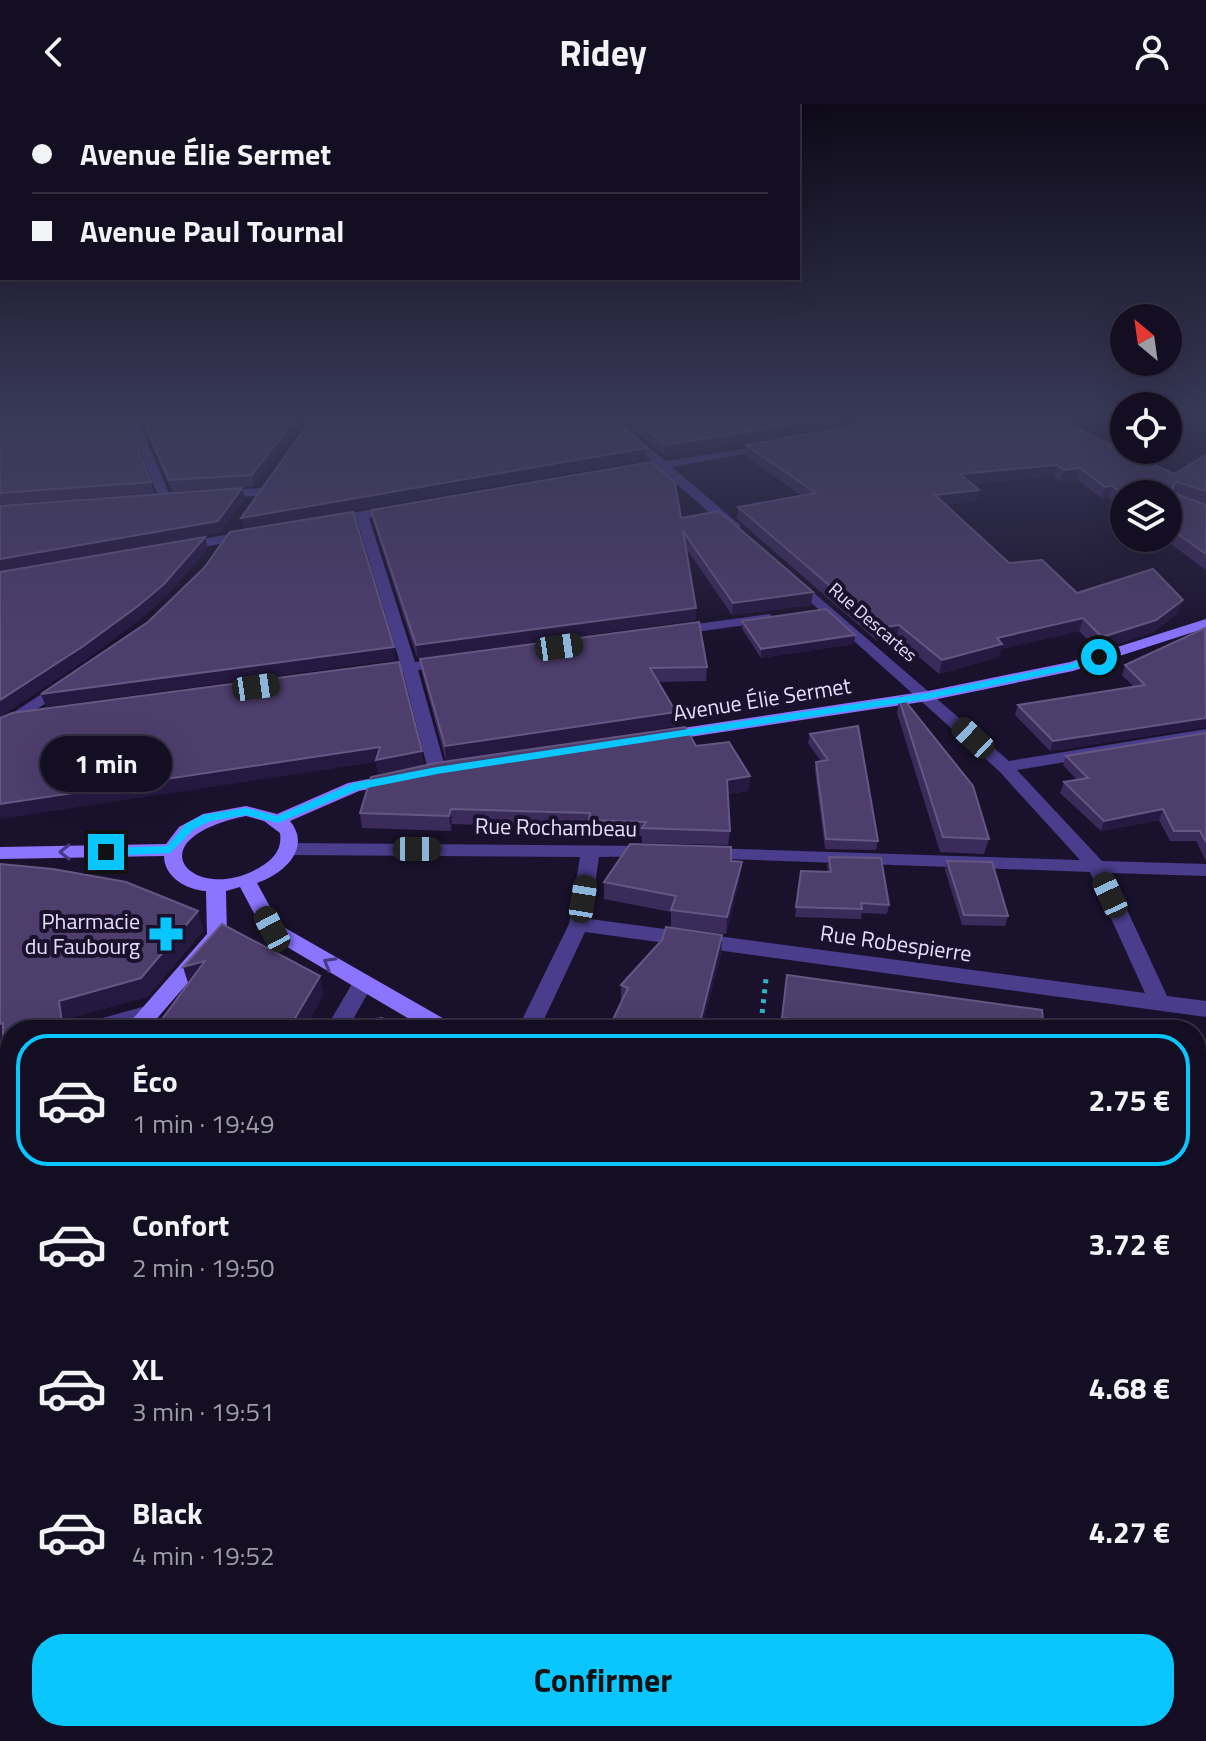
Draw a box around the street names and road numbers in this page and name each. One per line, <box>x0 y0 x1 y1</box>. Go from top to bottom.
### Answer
street label: Rue Descartes <box>823 576 923 668</box>
street label: Avenue Élie Sermet <box>671 668 854 730</box>
street label: Rue Rochambeau <box>475 809 637 845</box>
street label: Rue Robespierre <box>818 916 974 970</box>

